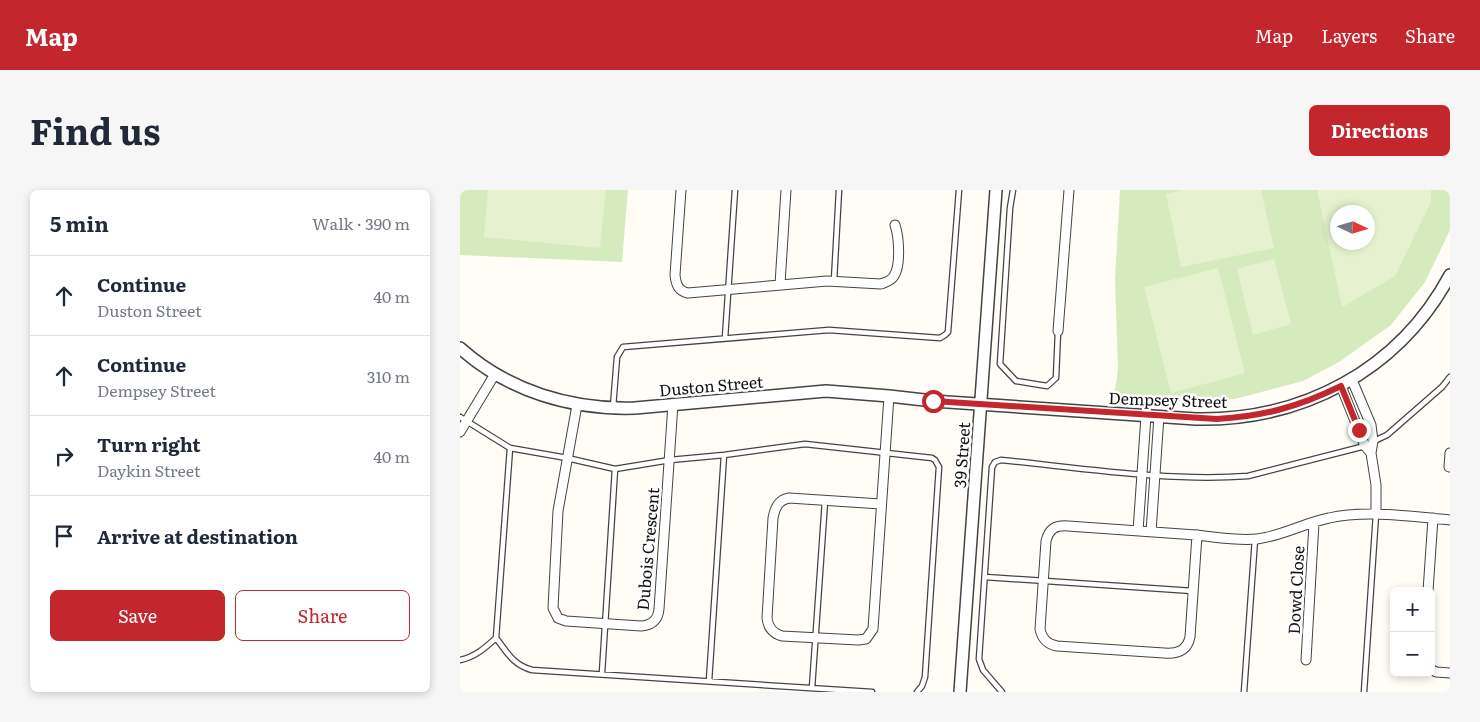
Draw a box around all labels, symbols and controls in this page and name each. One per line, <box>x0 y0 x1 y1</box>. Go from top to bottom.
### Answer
text: Map <box>25 18 78 53</box>
text: Map <box>1255 22 1293 49</box>
text: Layers <box>1321 22 1377 49</box>
text: Share <box>1405 22 1455 49</box>
text: Find us <box>30 104 160 156</box>
button: Directions <box>1309 105 1450 156</box>
north arrow <box>1330 205 1375 250</box>
text: 5 min <box>50 207 109 238</box>
text: Walk · 390 m <box>312 211 410 235</box>
text: Continue <box>97 270 186 298</box>
icon: ahead <box>50 282 78 310</box>
text: 40 m <box>373 284 410 308</box>
text: Duston Street <box>97 298 202 322</box>
text: Continue <box>97 350 186 378</box>
icon: ahead <box>50 362 78 390</box>
text: 310 m <box>367 364 410 388</box>
street label: Duston Street <box>658 368 765 402</box>
text: Dempsey Street <box>97 378 216 402</box>
street label: Dempsey Street <box>1108 385 1228 413</box>
route start <box>922 390 945 413</box>
route end <box>1348 419 1371 442</box>
street label: 39 Street <box>947 421 975 489</box>
text: Turn right <box>97 430 201 458</box>
icon: right <box>50 442 78 470</box>
text: 40 m <box>373 444 410 468</box>
text: Daykin Street <box>97 458 200 482</box>
street label: Dubois Crescent <box>630 486 664 612</box>
icon: arrive <box>50 522 78 550</box>
text: Arrive at destination <box>97 522 298 550</box>
street label: Dowd Close <box>1281 545 1309 635</box>
map controls <box>1390 587 1435 677</box>
button: + <box>1390 587 1435 632</box>
button: Save <box>50 590 225 641</box>
button: Share <box>235 590 410 641</box>
button: − <box>1390 632 1435 677</box>

